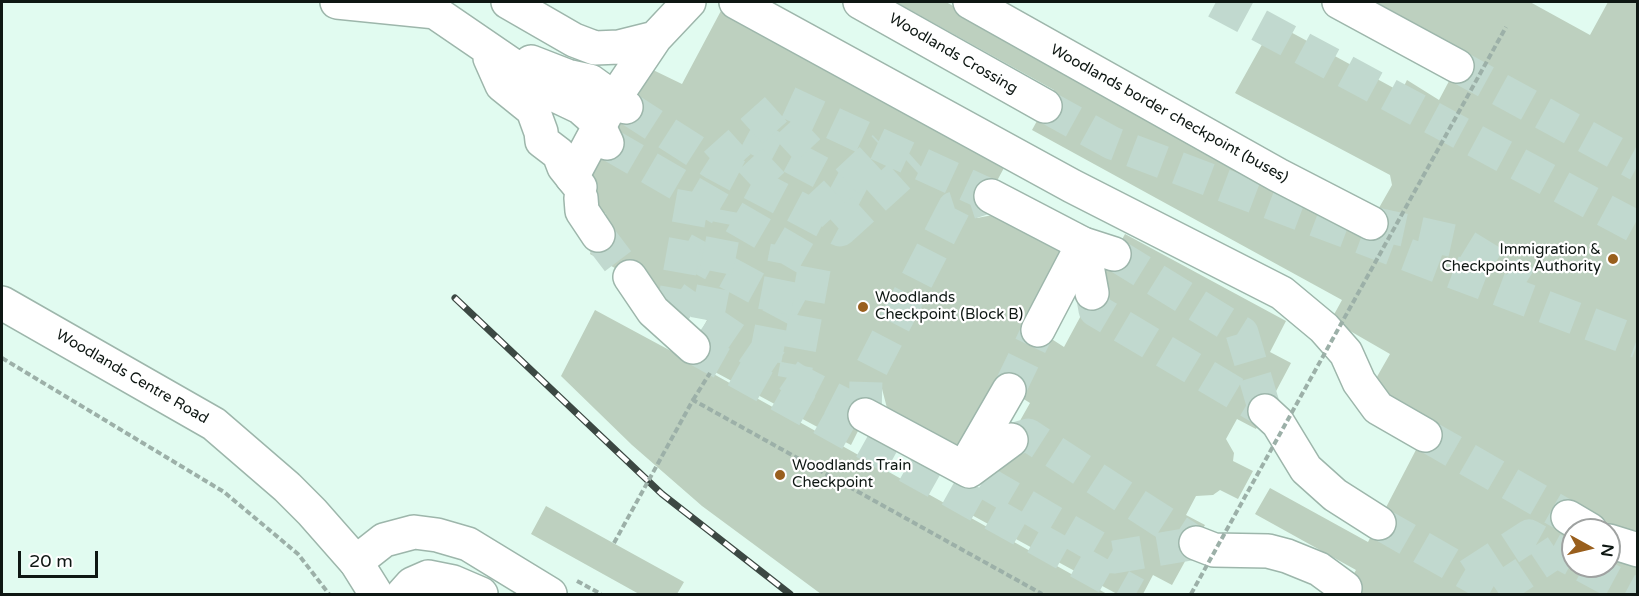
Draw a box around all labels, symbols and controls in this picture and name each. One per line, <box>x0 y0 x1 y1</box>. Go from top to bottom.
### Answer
street label: Woodlands Crossing <box>885 10 1021 98</box>
street label: Woodlands border checkpoint (buses) <box>1047 41 1291 187</box>
place label: Immigration & Checkpoints Authority <box>1441 241 1601 276</box>
marker: Immigration & Checkpoints Authority <box>1606 252 1620 266</box>
place label: Woodlands Checkpoint (Block B) <box>875 289 1023 324</box>
marker: Woodlands Checkpoint (Block B) <box>856 300 870 314</box>
street label: Woodlands Centre Road <box>53 326 211 428</box>
place label: Woodlands Train Checkpoint <box>792 457 911 492</box>
marker: Woodlands Train Checkpoint <box>773 468 787 482</box>
north arrow <box>1561 518 1621 578</box>
scale bar <box>21 539 100 577</box>
text: N <box>1596 542 1618 558</box>
text: 20 m <box>29 550 73 572</box>

